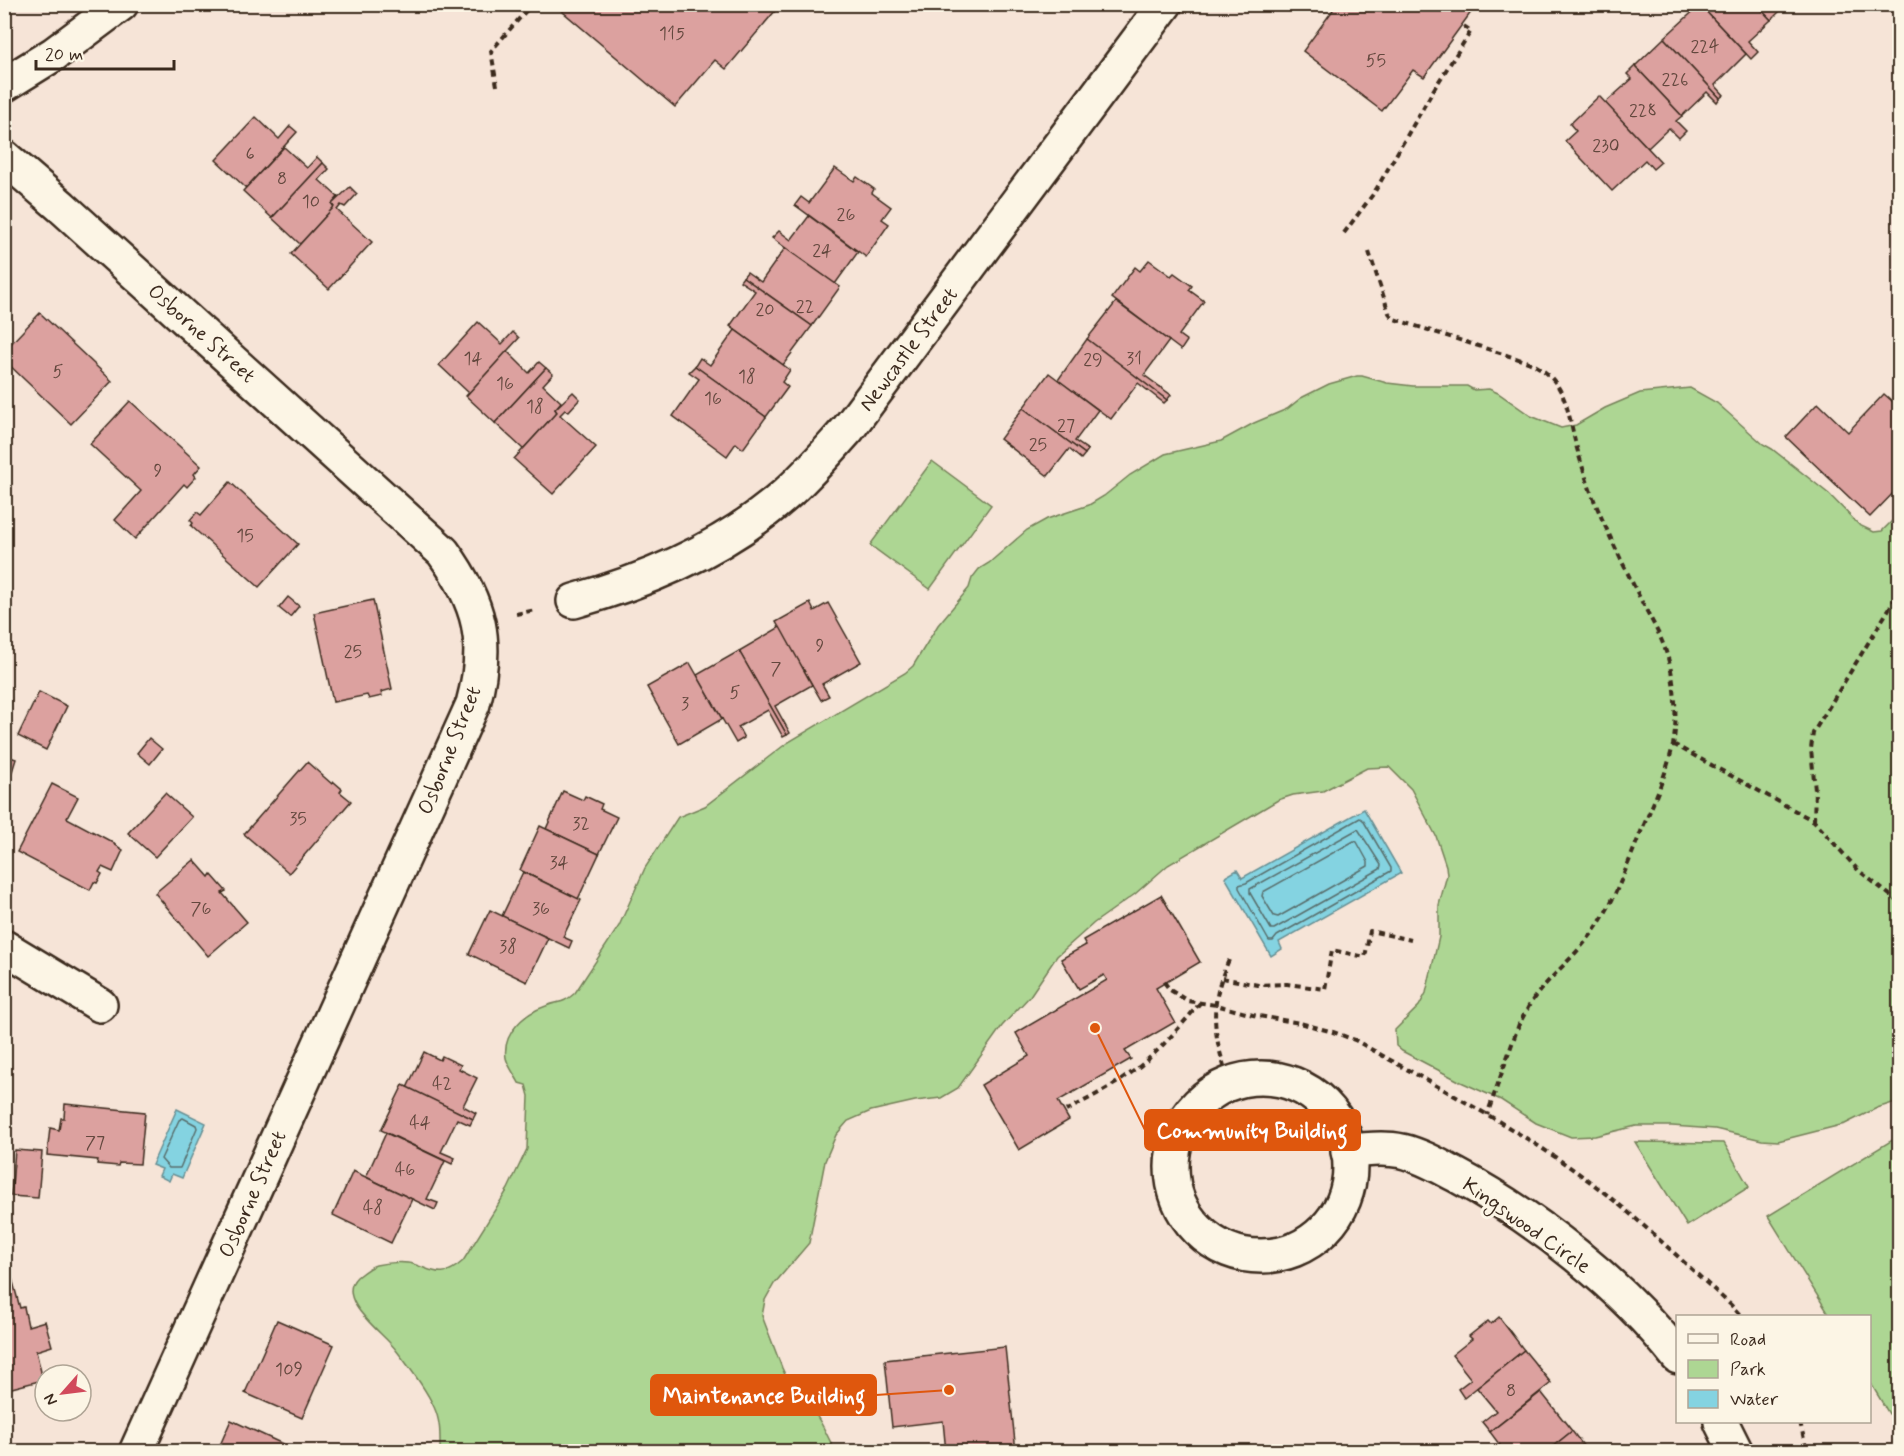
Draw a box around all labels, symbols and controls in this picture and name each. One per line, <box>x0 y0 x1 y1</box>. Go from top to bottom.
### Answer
house number: 115 <box>659 22 685 46</box>
scale bar <box>36 33 174 71</box>
house number: 224 <box>1691 35 1720 59</box>
text: 20 m <box>45 43 83 67</box>
house number: 55 <box>1366 49 1386 73</box>
house number: 226 <box>1662 68 1688 92</box>
house number: 228 <box>1629 99 1657 123</box>
house number: 230 <box>1592 134 1620 158</box>
house number: 6 <box>245 142 255 166</box>
house number: 8 <box>277 167 287 191</box>
house number: 10 <box>302 190 320 214</box>
house number: 26 <box>837 203 855 227</box>
house number: 24 <box>812 239 832 263</box>
street label: Osborne Street <box>141 278 261 390</box>
street label: Newcastle Street <box>853 282 965 417</box>
house number: 22 <box>796 295 814 319</box>
house number: 20 <box>755 298 775 322</box>
house number: 14 <box>464 347 483 371</box>
house number: 31 <box>1126 347 1142 371</box>
house number: 29 <box>1083 348 1103 372</box>
house number: 5 <box>53 360 64 384</box>
house number: 18 <box>738 365 756 389</box>
house number: 16 <box>496 372 514 396</box>
house number: 16 <box>704 387 722 411</box>
house number: 18 <box>526 395 544 419</box>
house number: 27 <box>1057 414 1075 438</box>
house number: 25 <box>1029 433 1047 457</box>
house number: 9 <box>154 459 163 483</box>
house number: 15 <box>236 524 254 548</box>
house number: 9 <box>816 634 825 658</box>
house number: 25 <box>344 640 362 664</box>
house number: 7 <box>771 657 782 681</box>
house number: 5 <box>730 681 741 705</box>
street label: Osborne Street <box>411 682 488 819</box>
house number: 3 <box>681 692 689 716</box>
house number: 35 <box>289 807 307 831</box>
house number: 32 <box>572 812 590 836</box>
house number: 34 <box>549 851 569 875</box>
house number: 76 <box>191 897 211 921</box>
house number: 36 <box>532 897 550 921</box>
house number: 38 <box>499 935 517 959</box>
house number: 42 <box>432 1072 452 1096</box>
callout: Community Building <box>1145 1110 1360 1150</box>
house number: 44 <box>409 1111 431 1135</box>
text: Community Building <box>1157 1118 1347 1150</box>
street label: Osborne Street <box>212 1126 293 1262</box>
house number: 77 <box>85 1131 105 1155</box>
house number: 46 <box>395 1158 415 1182</box>
street label: Kingswood Circle <box>1456 1171 1596 1281</box>
house number: 48 <box>363 1196 383 1220</box>
legend <box>1676 1315 1871 1423</box>
text: Road <box>1730 1328 1766 1352</box>
house number: 109 <box>275 1358 303 1382</box>
text: Park <box>1730 1358 1766 1382</box>
north arrow <box>33 1363 93 1423</box>
callout: Maintenance Building <box>651 1375 876 1415</box>
house number: 8 <box>1506 1379 1516 1403</box>
text: Maintenance Building <box>663 1383 865 1415</box>
text: Water <box>1730 1388 1779 1412</box>
text: N <box>39 1390 63 1409</box>

